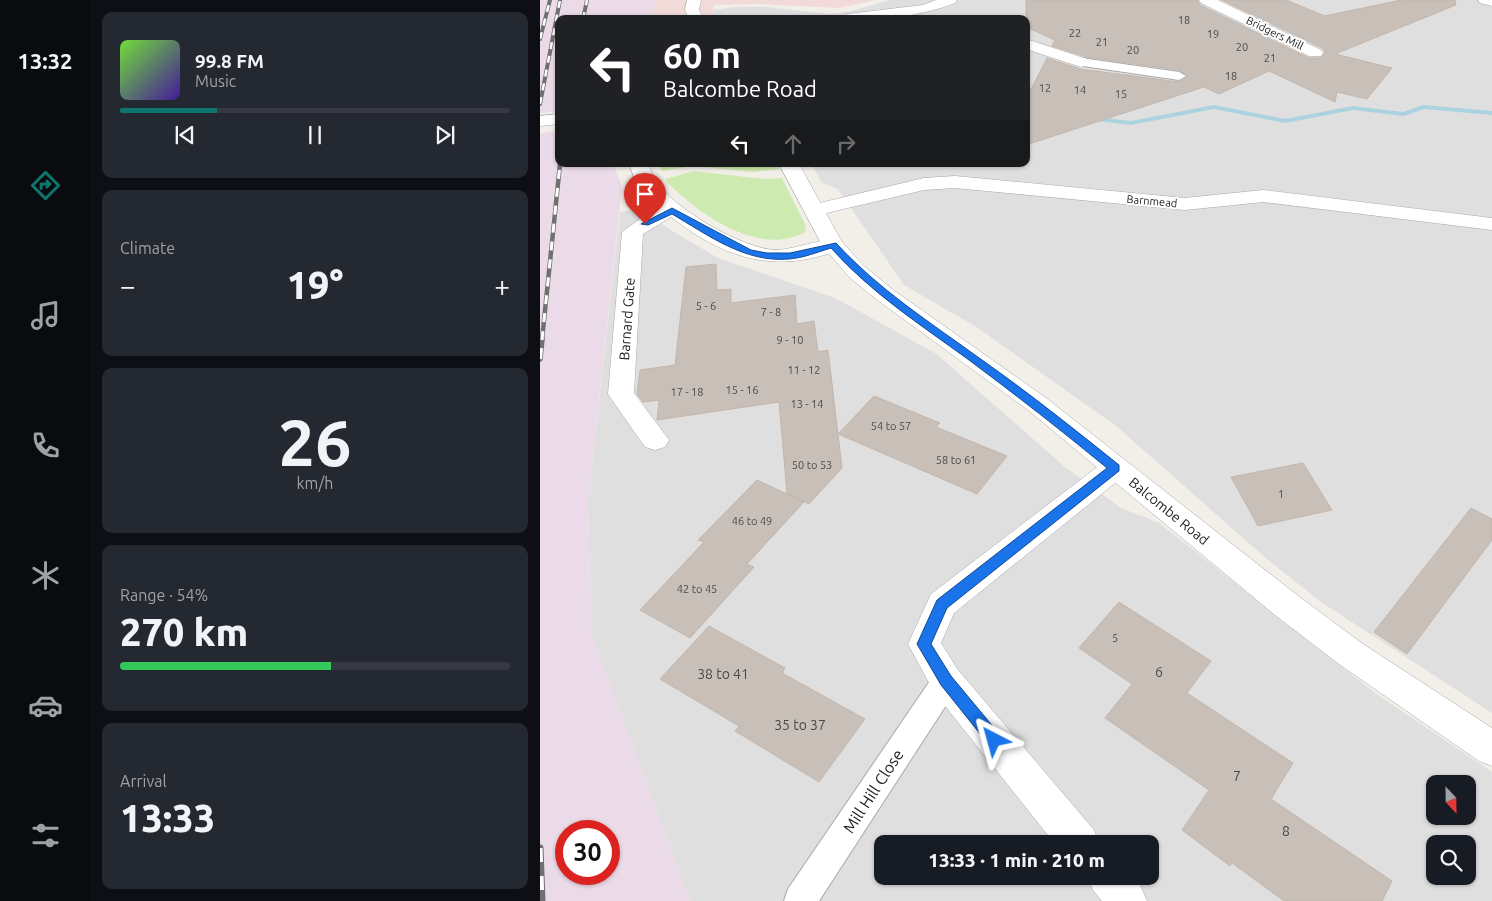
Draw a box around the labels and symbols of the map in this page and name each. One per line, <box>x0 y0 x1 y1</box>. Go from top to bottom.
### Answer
house number: 18 <box>1178 14 1190 26</box>
street label: Bridgers Mill <box>1244 14 1306 52</box>
house number: 22 <box>1069 27 1081 39</box>
house number: 19 <box>1207 28 1219 40</box>
house number: 21 <box>1096 36 1108 48</box>
house number: 20 <box>1236 41 1248 53</box>
house number: 20 <box>1127 44 1139 56</box>
house number: 21 <box>1264 52 1276 64</box>
house number: 18 <box>1225 70 1237 82</box>
house number: 12 <box>1039 82 1051 94</box>
house number: 14 <box>1074 84 1086 96</box>
house number: 15 <box>1115 88 1127 100</box>
pin <box>624 173 666 224</box>
street label: Barnmead <box>1126 193 1178 209</box>
street label: Barnard Gate <box>616 277 638 361</box>
house number: 5 - 6 <box>696 300 716 312</box>
house number: 7 - 8 <box>761 306 781 318</box>
house number: 9 - 10 <box>777 334 803 346</box>
house number: 11 - 12 <box>787 364 821 376</box>
house number: 15 - 16 <box>725 384 759 396</box>
house number: 17 - 18 <box>670 386 704 398</box>
house number: 13 - 14 <box>790 398 824 410</box>
house number: 54 to 57 <box>871 420 911 432</box>
house number: 58 to 61 <box>936 454 976 466</box>
house number: 50 to 53 <box>792 459 832 471</box>
street label: Balcombe Road <box>1126 474 1212 548</box>
house number: 1 <box>1278 488 1284 500</box>
house number: 46 to 49 <box>732 515 772 527</box>
house number: 42 to 45 <box>677 583 717 595</box>
house number: 5 <box>1112 632 1118 644</box>
house number: 6 <box>1155 664 1163 680</box>
house number: 38 to 41 <box>697 666 749 682</box>
position arrow <box>967 713 1019 765</box>
house number: 35 to 37 <box>774 717 826 733</box>
street label: Mill Hill Close <box>839 746 907 836</box>
house number: 7 <box>1233 768 1241 784</box>
north arrow <box>1426 775 1476 825</box>
speed limit sign: 30 <box>555 820 620 885</box>
house number: 8 <box>1282 823 1290 839</box>

